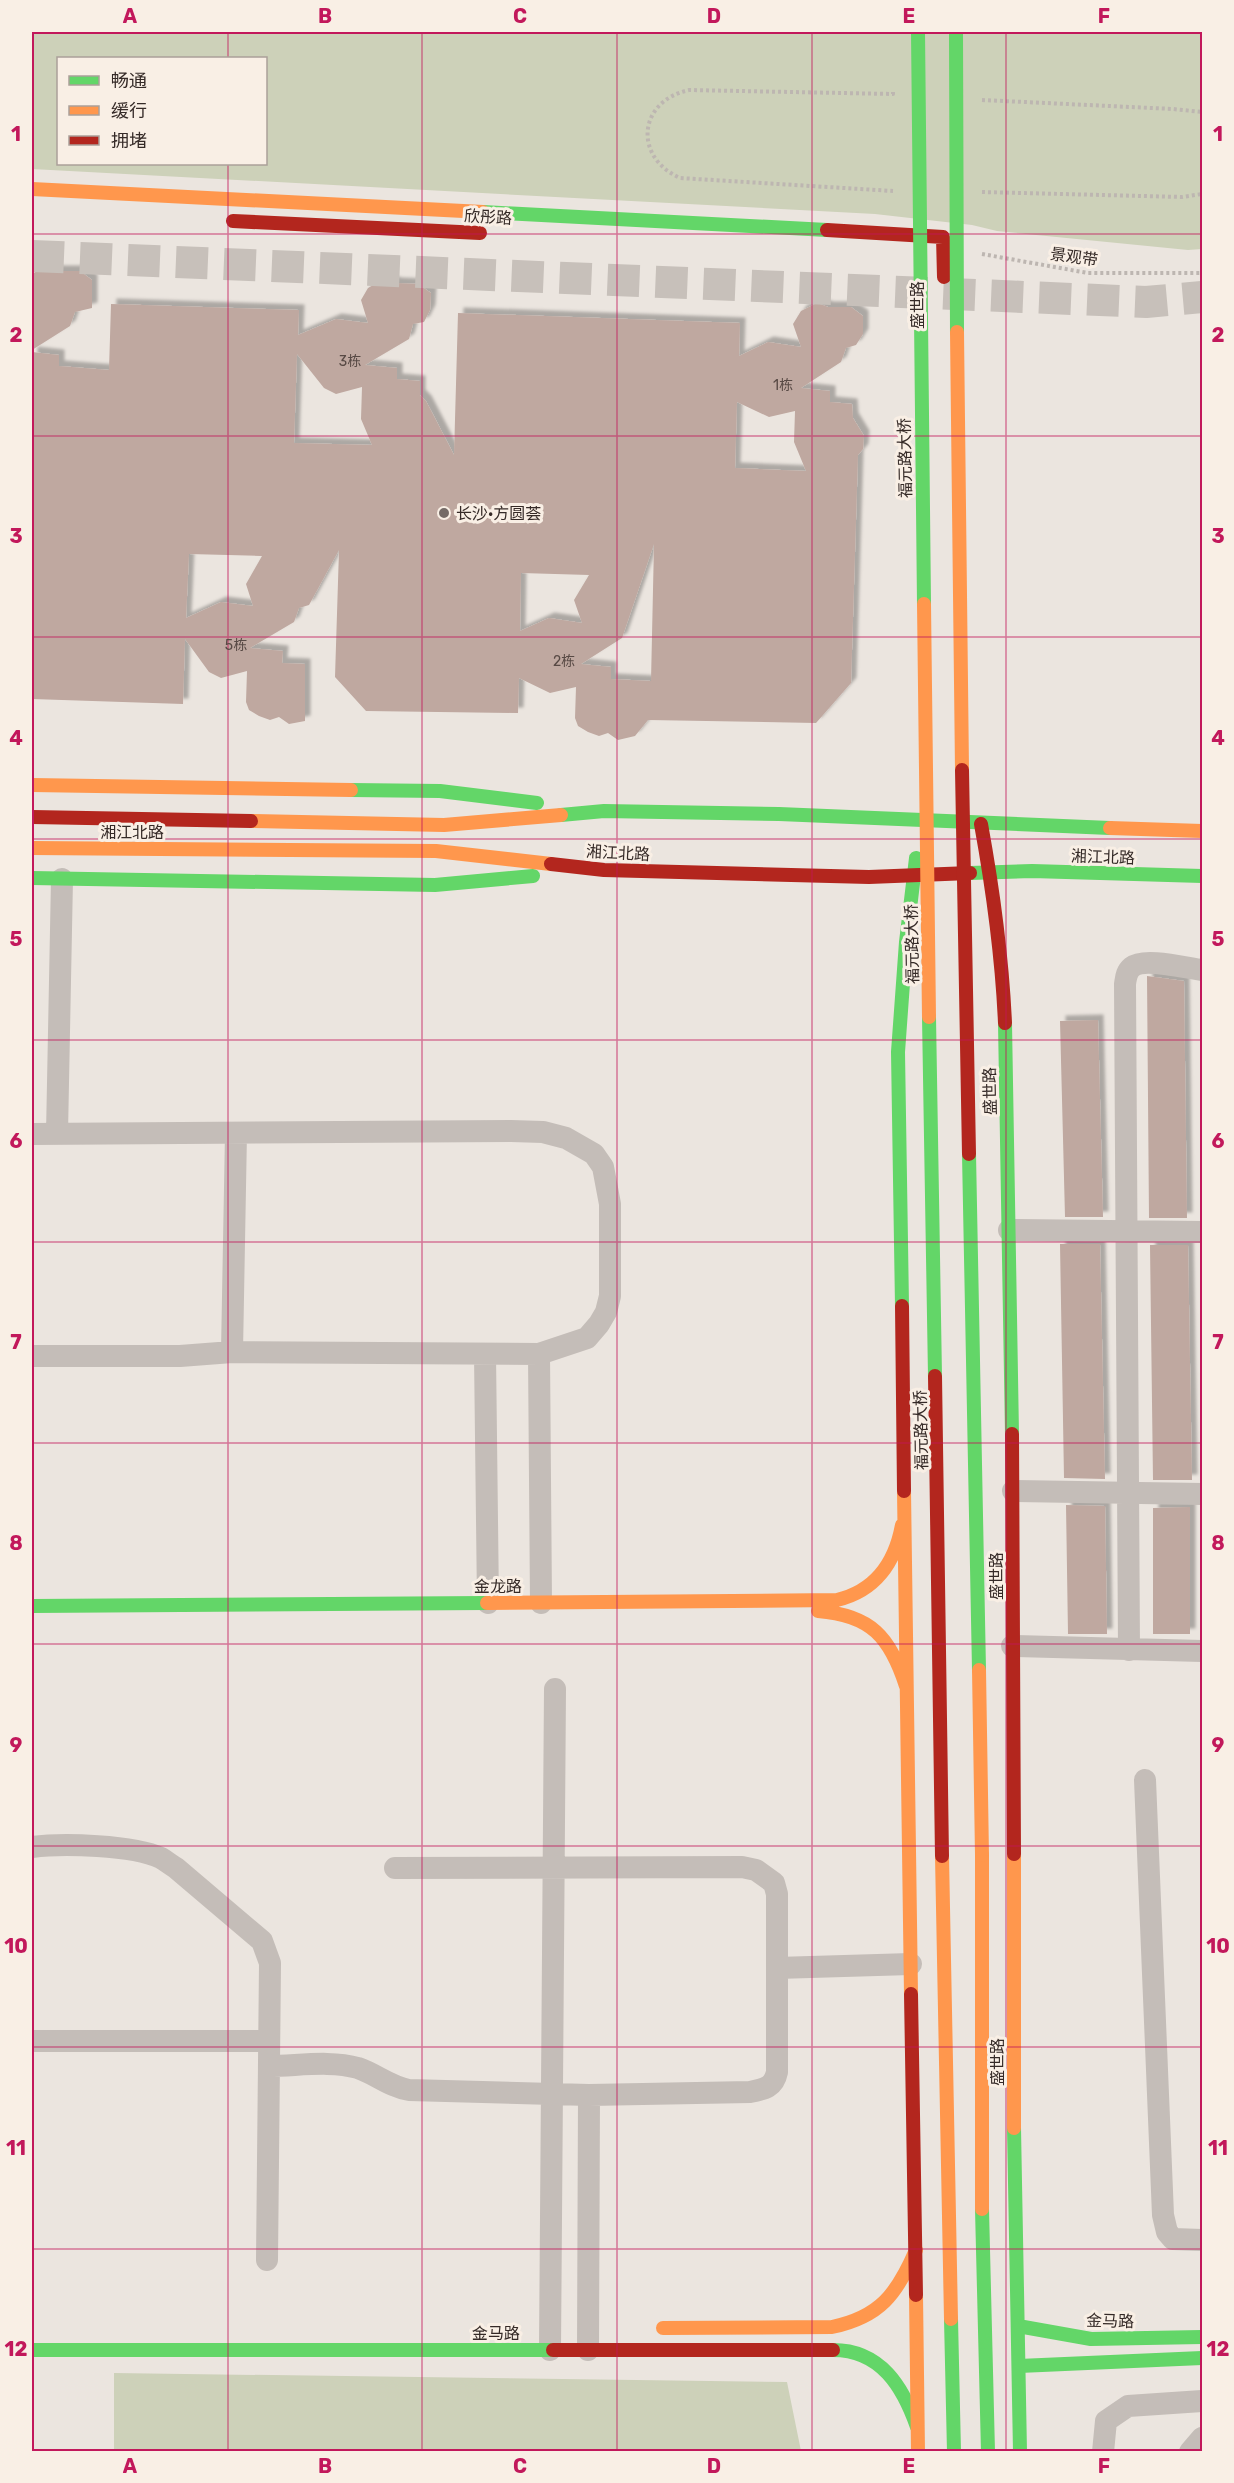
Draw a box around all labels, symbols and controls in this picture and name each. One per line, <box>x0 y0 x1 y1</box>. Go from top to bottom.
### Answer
text: A <box>123 4 138 28</box>
text: B <box>318 4 332 28</box>
text: C <box>513 4 527 28</box>
text: D <box>707 4 721 28</box>
text: E <box>903 4 915 28</box>
text: F <box>1098 4 1110 28</box>
legend <box>57 57 267 165</box>
text: 畅通 <box>111 70 147 92</box>
text: 缓行 <box>111 100 147 122</box>
text: 1 <box>11 122 21 146</box>
text: 1 <box>1213 122 1223 146</box>
text: 拥堵 <box>111 130 147 152</box>
street label: 欣彤路 <box>464 206 512 228</box>
street label: 景观带 <box>1049 244 1099 270</box>
street label: 盛世路 <box>908 281 927 329</box>
text: 2 <box>10 323 23 347</box>
text: 2 <box>1212 323 1225 347</box>
house number: 3栋 <box>339 353 361 370</box>
house number: 1栋 <box>773 377 793 394</box>
street label: 福元路大桥 <box>895 418 915 498</box>
place label: 长沙·方圆荟 <box>456 504 541 523</box>
marker: 长沙·方圆荟 <box>437 506 451 520</box>
text: 3 <box>9 524 23 548</box>
text: 3 <box>1211 524 1225 548</box>
house number: 5栋 <box>225 637 247 654</box>
house number: 2栋 <box>553 653 575 670</box>
text: 4 <box>9 726 23 750</box>
text: 4 <box>1211 726 1225 750</box>
street label: 湘江北路 <box>100 823 164 842</box>
street label: 湘江北路 <box>586 842 650 864</box>
street label: 湘江北路 <box>1071 846 1135 868</box>
street label: 福元路大桥 <box>902 904 922 984</box>
text: 5 <box>10 927 23 951</box>
text: 5 <box>1212 927 1225 951</box>
street label: 盛世路 <box>980 1067 1000 1115</box>
text: 6 <box>9 1129 23 1153</box>
text: 6 <box>1211 1129 1225 1153</box>
text: 7 <box>10 1330 22 1354</box>
text: 7 <box>1212 1330 1224 1354</box>
street label: 福元路大桥 <box>911 1390 931 1470</box>
text: 8 <box>9 1531 23 1555</box>
text: 8 <box>1211 1531 1225 1555</box>
street label: 盛世路 <box>987 1552 1006 1600</box>
street label: 金龙路 <box>474 1577 522 1596</box>
text: 9 <box>10 1733 23 1757</box>
text: 9 <box>1212 1733 1225 1757</box>
text: 10 <box>4 1934 28 1958</box>
text: 10 <box>1206 1934 1230 1958</box>
street label: 盛世路 <box>988 2038 1007 2086</box>
text: 11 <box>6 2136 26 2160</box>
text: 11 <box>1208 2136 1228 2160</box>
street label: 金马路 <box>1086 2311 1134 2331</box>
street label: 金马路 <box>472 2324 520 2343</box>
text: 12 <box>5 2337 27 2361</box>
text: 12 <box>1207 2337 1229 2361</box>
text: A <box>123 2454 138 2478</box>
text: B <box>318 2454 332 2478</box>
text: C <box>513 2454 527 2478</box>
text: D <box>707 2454 721 2478</box>
text: E <box>903 2454 915 2478</box>
text: F <box>1098 2454 1110 2478</box>

